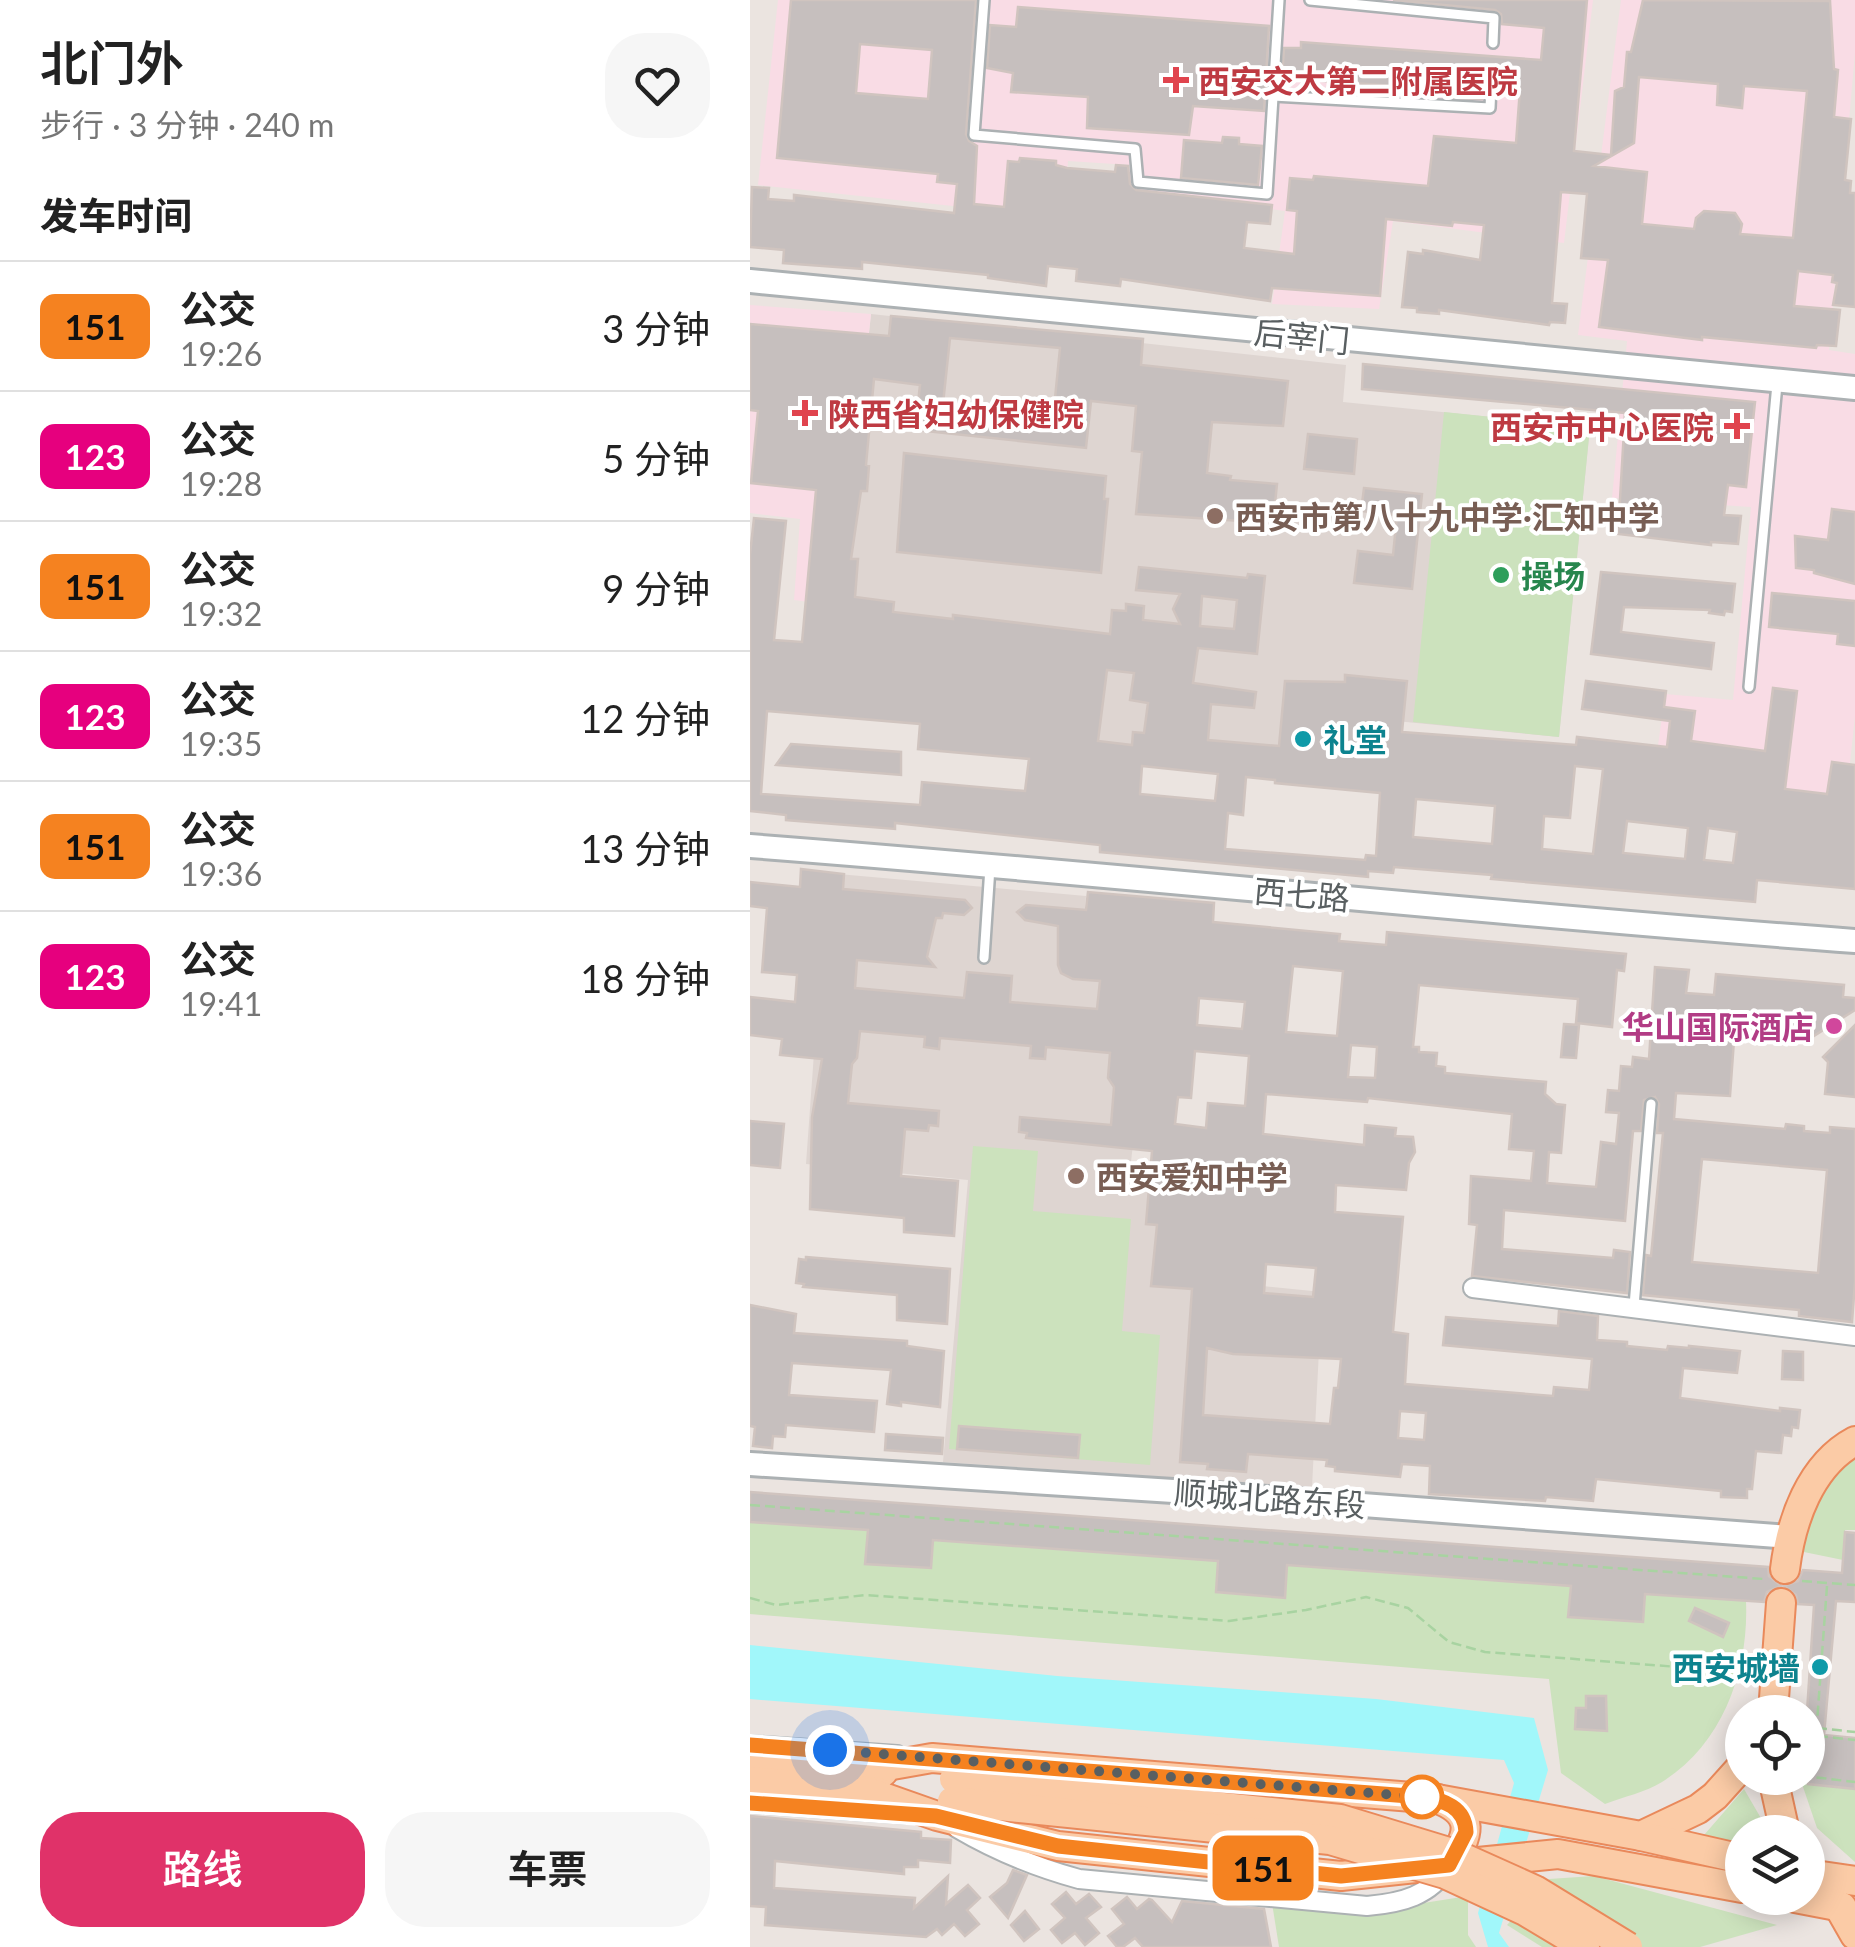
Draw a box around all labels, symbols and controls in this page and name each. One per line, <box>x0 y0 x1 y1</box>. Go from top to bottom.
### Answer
button: heart <box>605 33 710 138</box>
text: 北门外 <box>40 34 184 91</box>
place label: 西安交大第二附属医院 <box>1198 61 1518 100</box>
marker: 西安交大第二附属医院 <box>1163 67 1189 93</box>
text: 步行 · 3 分钟 · 240 m <box>40 105 334 144</box>
text: 发车时间 <box>40 192 192 238</box>
text: 公交 <box>180 285 256 331</box>
text: 151 <box>65 305 125 347</box>
text: 3 分钟 <box>602 305 710 351</box>
street label: 后宰门 <box>1252 312 1352 360</box>
text: 19:26 <box>180 334 262 373</box>
place label: 陕西省妇幼保健院 <box>828 394 1084 433</box>
marker: 陕西省妇幼保健院 <box>792 400 818 426</box>
place label: 西安市中心医院 <box>1490 407 1714 446</box>
marker: 西安市中心医院 <box>1724 413 1750 439</box>
text: 公交 <box>180 415 256 461</box>
text: 123 <box>65 435 125 477</box>
text: 5 分钟 <box>602 435 710 481</box>
text: 19:28 <box>180 464 262 503</box>
place label: 西安市第八十九中学·汇知中学 <box>1235 497 1660 536</box>
marker: 西安市第八十九中学·汇知中学 <box>1204 505 1226 527</box>
text: 公交 <box>180 545 256 591</box>
place label: 操场 <box>1521 556 1585 595</box>
marker: 操场 <box>1490 564 1512 586</box>
text: 151 <box>65 565 125 607</box>
text: 9 分钟 <box>602 565 710 611</box>
text: 19:32 <box>180 594 262 633</box>
text: 公交 <box>180 675 256 721</box>
text: 123 <box>65 695 125 737</box>
text: 12 分钟 <box>580 695 710 741</box>
place label: 礼堂 <box>1323 720 1387 759</box>
text: 19:35 <box>180 724 262 763</box>
marker: 礼堂 <box>1292 728 1314 750</box>
text: 公交 <box>180 805 256 851</box>
text: 151 <box>65 825 125 867</box>
text: 13 分钟 <box>580 825 710 871</box>
text: 19:36 <box>180 854 262 893</box>
street label: 西七路 <box>1252 870 1352 918</box>
text: 公交 <box>180 935 256 981</box>
text: 123 <box>65 955 125 997</box>
text: 18 分钟 <box>580 955 710 1001</box>
text: 19:41 <box>180 984 262 1023</box>
place label: 华山国际酒店 <box>1622 1007 1814 1046</box>
marker: 华山国际酒店 <box>1823 1015 1845 1037</box>
place label: 西安爱知中学 <box>1096 1157 1288 1196</box>
marker: 西安爱知中学 <box>1065 1165 1087 1187</box>
street label: 顺城北路东段 <box>1173 1472 1367 1524</box>
place label: 西安城墙 <box>1672 1648 1800 1687</box>
marker: 西安城墙 <box>1809 1656 1831 1678</box>
map controls <box>1725 1695 1825 1915</box>
button: locate <box>1725 1695 1825 1795</box>
your location <box>805 1725 855 1775</box>
unlabelled marker <box>1401 1776 1443 1818</box>
button: 路线 <box>40 1812 365 1927</box>
button: 车票 <box>385 1812 710 1927</box>
button: layers <box>1725 1815 1825 1915</box>
line badge: 151 <box>1206 1836 1320 1900</box>
text: 151 <box>1233 1847 1293 1889</box>

